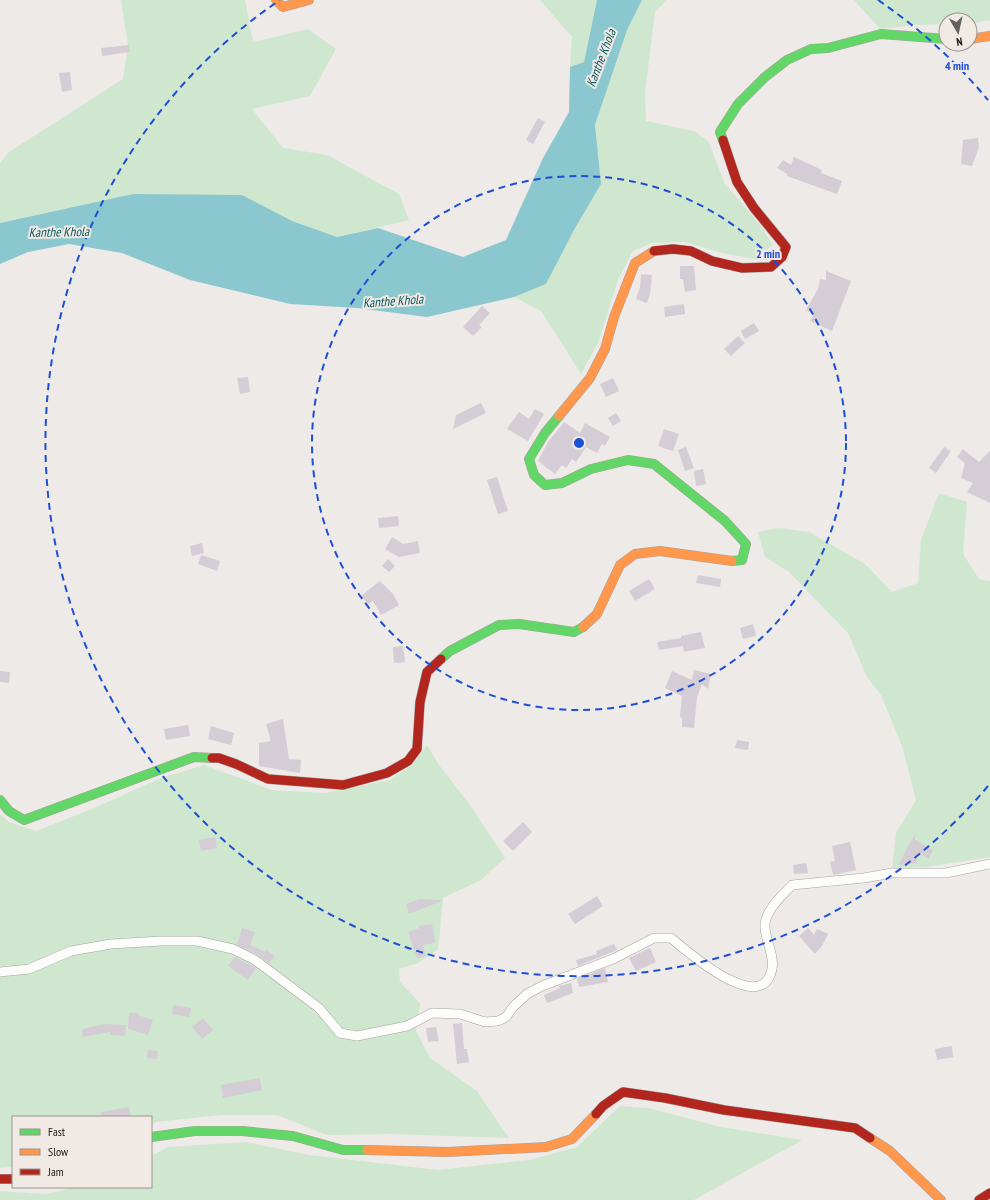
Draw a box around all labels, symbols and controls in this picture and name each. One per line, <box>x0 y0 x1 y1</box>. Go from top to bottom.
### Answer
north arrow <box>938 12 978 52</box>
water label: Kanthe Khola <box>582 26 620 89</box>
text: N <box>955 34 964 49</box>
text: 4 min <box>945 58 969 73</box>
water label: Kanthe Khola <box>29 223 90 241</box>
text: 2 min <box>756 246 780 261</box>
water label: Kanthe Khola <box>362 290 425 312</box>
centre of rings <box>572 436 586 450</box>
legend <box>12 1116 152 1188</box>
text: Fast <box>48 1124 66 1139</box>
text: Slow <box>48 1144 69 1159</box>
text: Jam <box>47 1164 64 1179</box>

